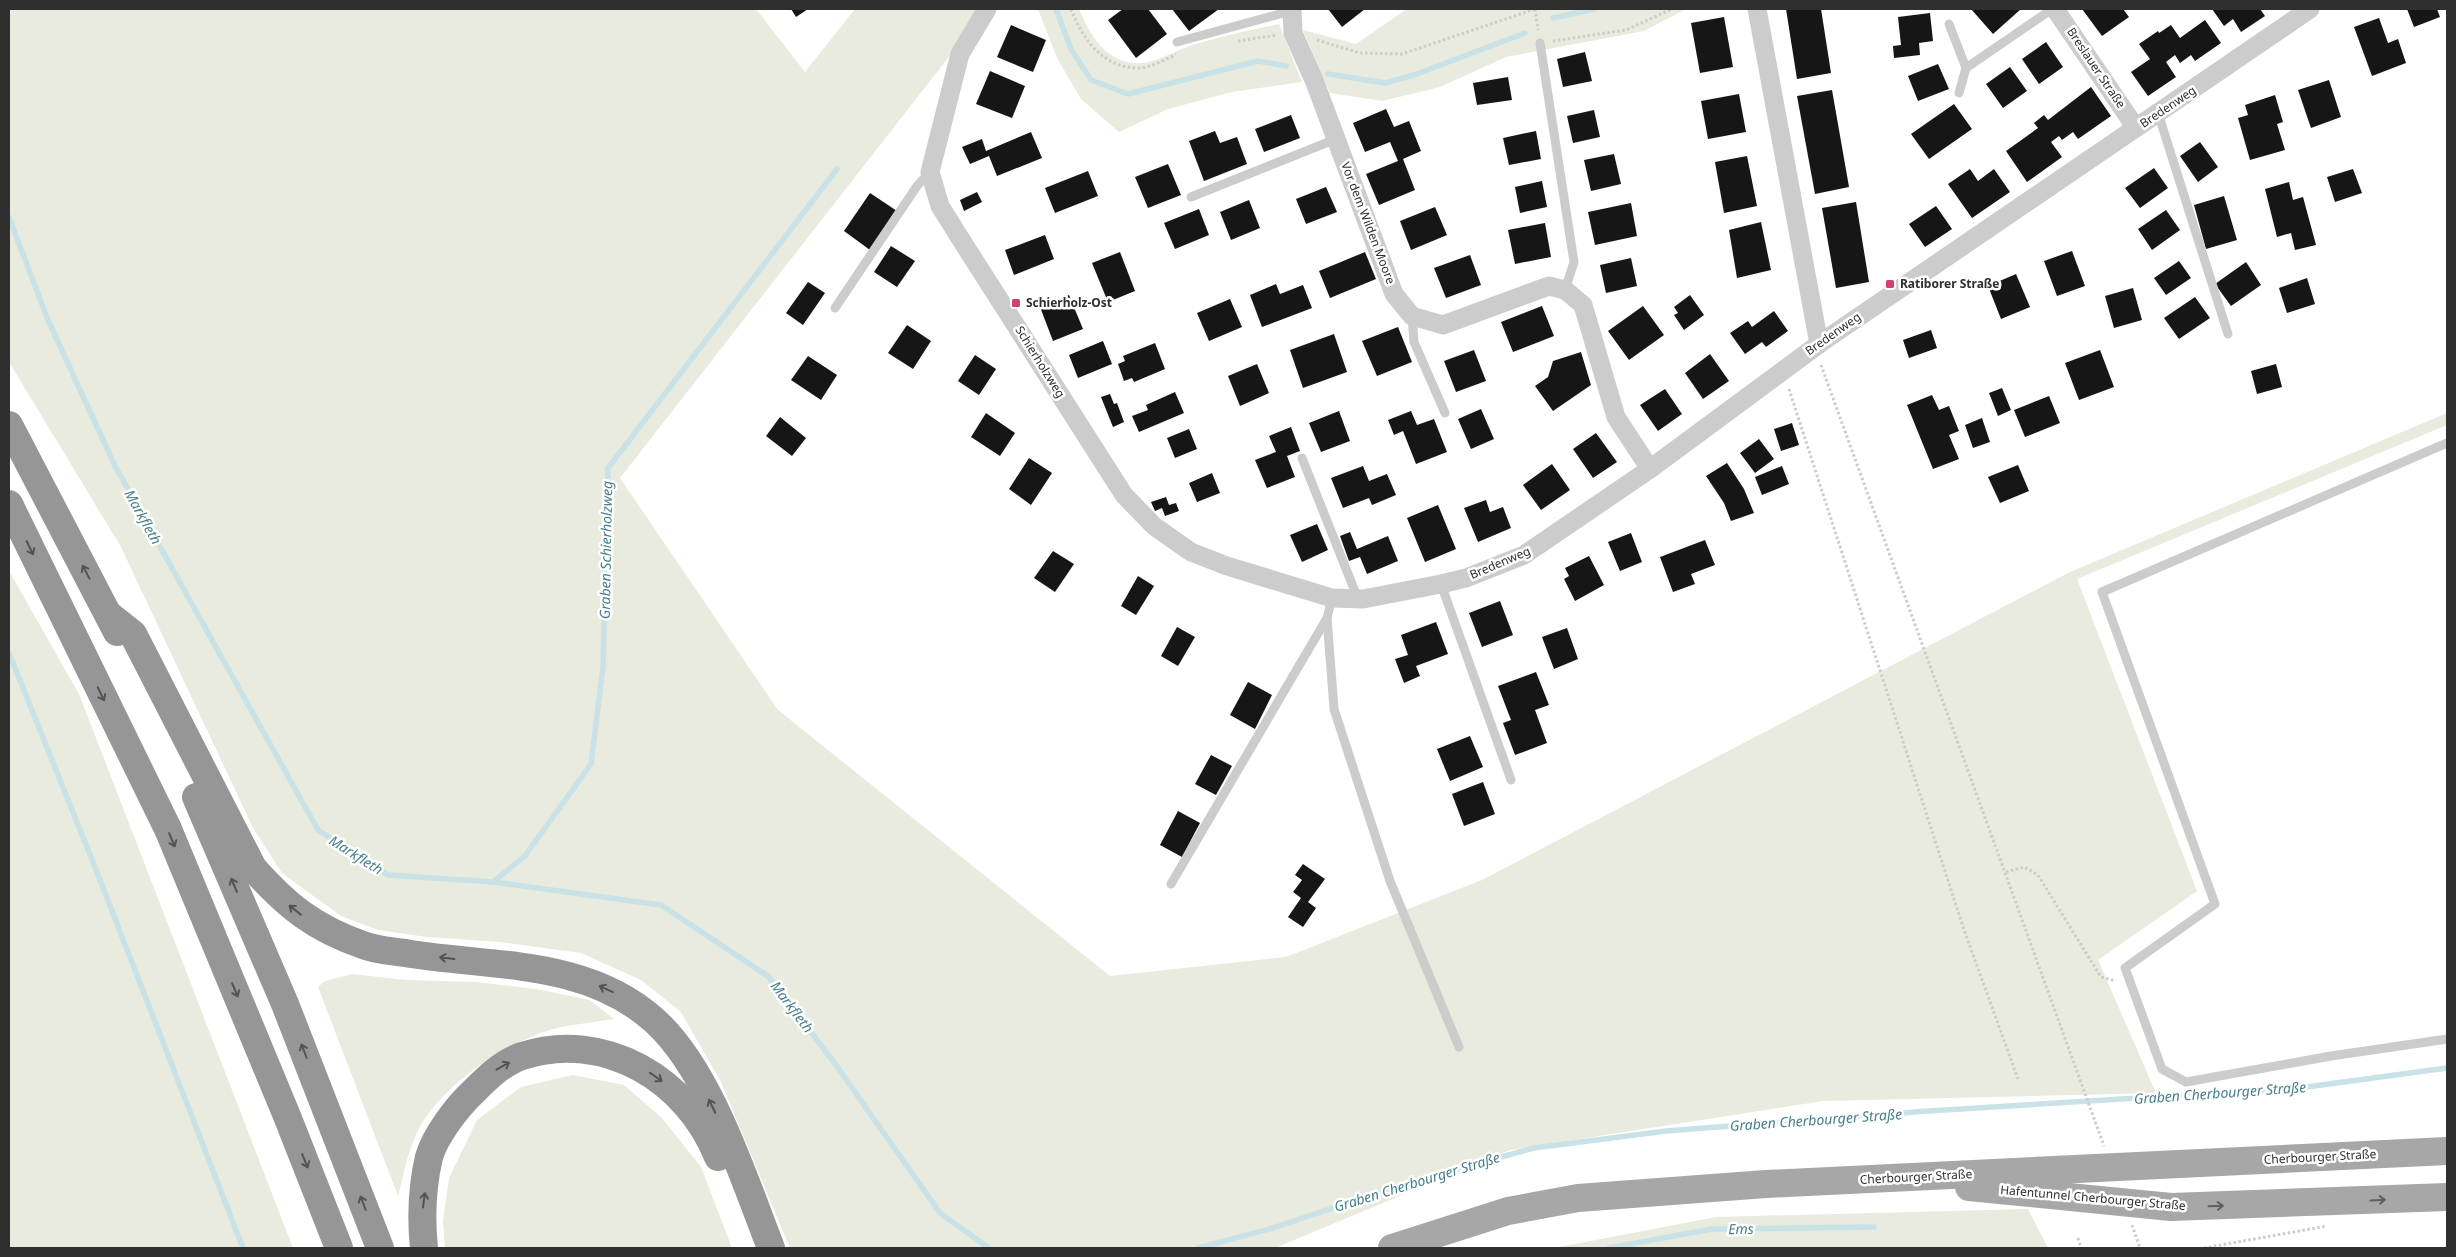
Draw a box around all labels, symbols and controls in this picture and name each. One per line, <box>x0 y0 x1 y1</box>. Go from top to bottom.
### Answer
street label: Breslauer Straße <box>2063 24 2130 112</box>
street label: Bredenweg <box>2136 82 2199 132</box>
street label: Vor dem Wilden Moore <box>1337 159 1400 287</box>
place label: Ratiborer Straße <box>1900 275 1999 292</box>
marker: Ratiborer Straße <box>1884 278 1896 290</box>
place label: Schierholz-Ost <box>1026 294 1112 311</box>
marker: Schierholz-Ost <box>1010 297 1022 309</box>
street label: Bredenweg <box>1801 308 1864 359</box>
street label: Schierholzweg <box>1012 323 1069 401</box>
water label: Graben Schierholzweg <box>595 481 616 619</box>
water label: Markfleth <box>121 486 166 548</box>
one-way arrow <box>26 540 35 555</box>
street label: Bredenweg <box>1467 542 1533 583</box>
one-way arrow <box>81 565 91 580</box>
one-way arrow <box>97 686 107 701</box>
water label: Markfleth <box>326 831 387 879</box>
one-way arrow <box>168 832 178 847</box>
one-way arrow <box>229 878 239 893</box>
one-way arrow <box>288 905 302 915</box>
one-way arrow <box>439 953 455 963</box>
water label: Markfleth <box>767 977 818 1036</box>
one-way arrow <box>231 982 240 997</box>
one-way arrow <box>599 983 614 993</box>
one-way arrow <box>299 1044 308 1059</box>
one-way arrow <box>496 1061 511 1071</box>
one-way arrow <box>649 1072 663 1082</box>
water label: Graben Cherbourger Straße <box>2133 1077 2307 1108</box>
one-way arrow <box>707 1099 717 1114</box>
water label: Graben Cherbourger Straße <box>1729 1104 1903 1135</box>
street label: Cherbourger Straße <box>2263 1145 2377 1168</box>
water label: Graben Cherbourger Straße <box>1332 1147 1502 1216</box>
one-way arrow <box>301 1153 311 1168</box>
street label: Cherbourger Straße <box>1859 1165 1973 1188</box>
street label: Hafentunnel Cherbourger Straße <box>2000 1181 2187 1214</box>
one-way arrow <box>419 1192 429 1208</box>
one-way arrow <box>358 1195 367 1211</box>
one-way arrow <box>2370 1195 2386 1204</box>
one-way arrow <box>2207 1201 2223 1211</box>
water label: Ems <box>1728 1219 1754 1238</box>

